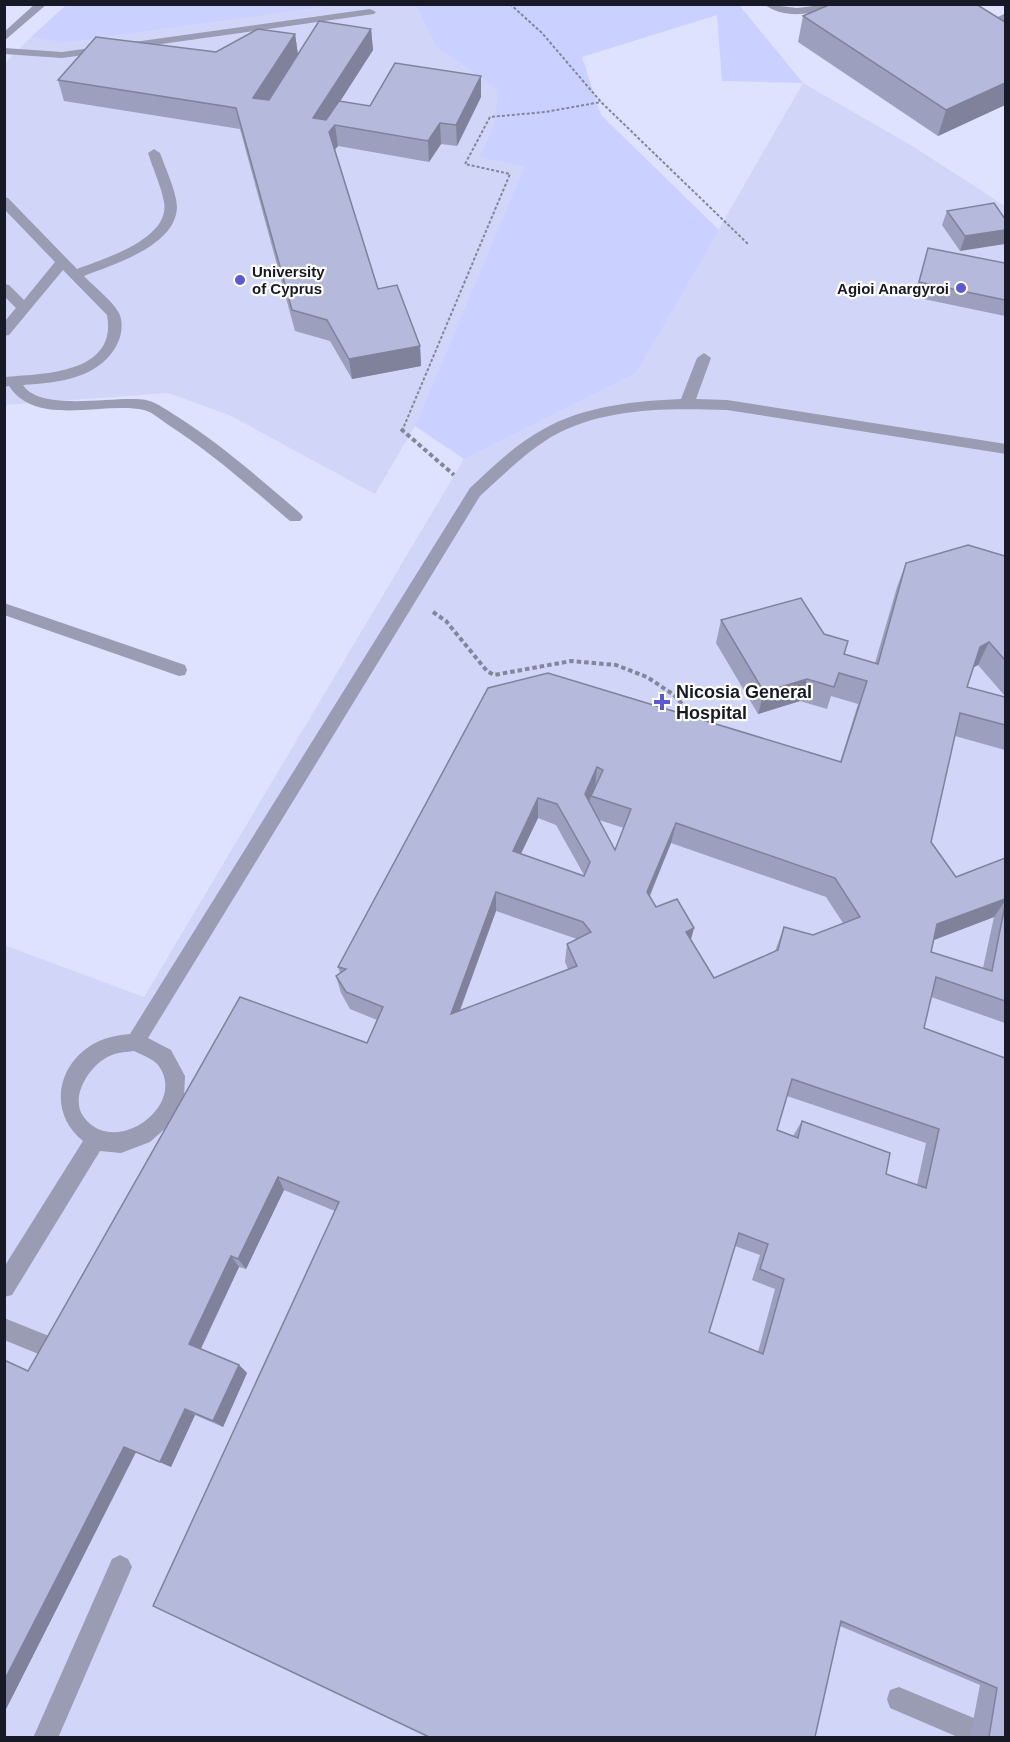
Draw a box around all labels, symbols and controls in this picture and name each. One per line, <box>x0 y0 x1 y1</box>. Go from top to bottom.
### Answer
place label: University of Cyprus <box>252 263 325 297</box>
marker: University of Cyprus <box>233 273 247 287</box>
place label: Agioi Anargyroi <box>837 280 949 297</box>
marker: Agioi Anargyroi <box>954 281 968 295</box>
place label: Nicosia General Hospital <box>676 682 812 723</box>
marker: Nicosia General Hospital <box>653 693 671 711</box>

